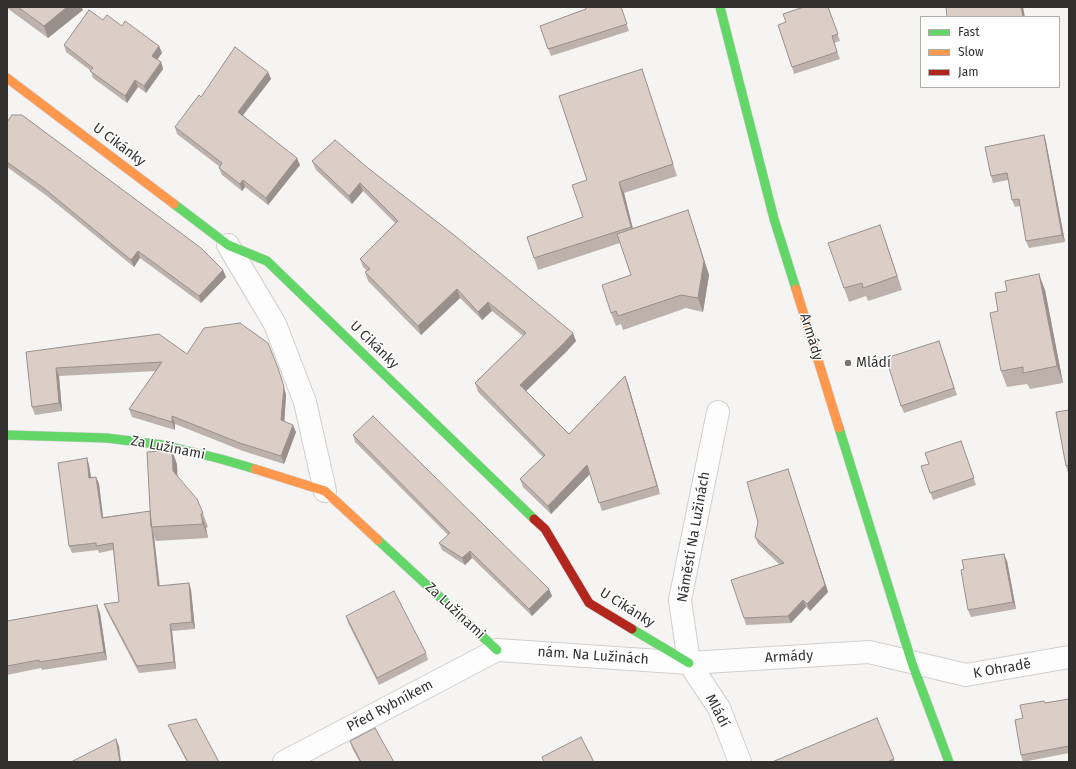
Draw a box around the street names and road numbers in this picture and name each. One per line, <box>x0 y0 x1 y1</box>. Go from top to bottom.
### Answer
street label: U Cikánky <box>89 120 149 170</box>
street label: Armády <box>796 311 826 363</box>
street label: U Cikánky <box>346 318 402 372</box>
street label: Za Lužinami <box>130 433 206 463</box>
street label: Náměstí Na Lužinách <box>674 470 714 604</box>
street label: Za Lužinami <box>422 579 488 643</box>
street label: U Cikánky <box>596 585 658 631</box>
street label: nám. Na Lužinách <box>537 644 649 668</box>
street label: Armády <box>764 647 814 667</box>
street label: K Ohradě <box>972 656 1032 682</box>
street label: Před Rybníkem <box>344 676 436 736</box>
street label: Mládí <box>702 692 732 730</box>

